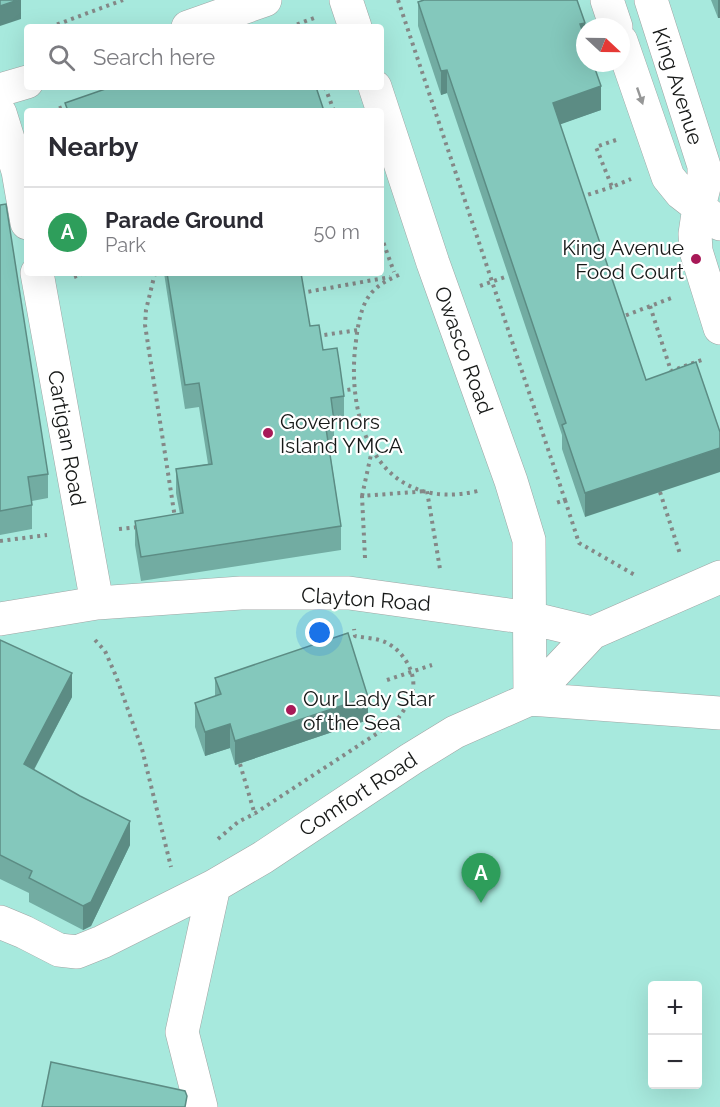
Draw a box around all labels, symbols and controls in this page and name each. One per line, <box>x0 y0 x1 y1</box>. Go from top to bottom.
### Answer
north arrow <box>576 18 630 72</box>
search box <box>24 24 384 90</box>
street label: King Avenue <box>647 24 709 148</box>
icon: search <box>45 41 78 74</box>
text: Search here <box>93 44 215 70</box>
one-way arrow <box>636 87 645 105</box>
text: Nearby <box>48 132 138 162</box>
text: Parade Ground <box>105 207 264 233</box>
text: A <box>61 220 74 244</box>
text: 50 m <box>313 220 360 244</box>
text: Park <box>105 233 146 257</box>
place label: King Avenue Food Court <box>562 235 684 284</box>
marker: King Avenue Food Court <box>689 252 703 266</box>
street label: Owasco Road <box>429 283 499 417</box>
street label: Cartigan Road <box>43 368 91 508</box>
place label: Governors Island YMCA <box>280 409 403 458</box>
marker: Governors Island YMCA <box>261 426 275 440</box>
street label: Clayton Road <box>300 582 432 616</box>
your location <box>305 618 334 647</box>
place label: Our Lady Star of the Sea <box>303 686 435 735</box>
marker: Our Lady Star of the Sea <box>284 703 298 717</box>
street label: Comfort Road <box>294 747 422 841</box>
pin: A <box>462 854 500 903</box>
map controls <box>648 981 702 1089</box>
button: + <box>648 981 702 1035</box>
button: − <box>648 1035 702 1089</box>

